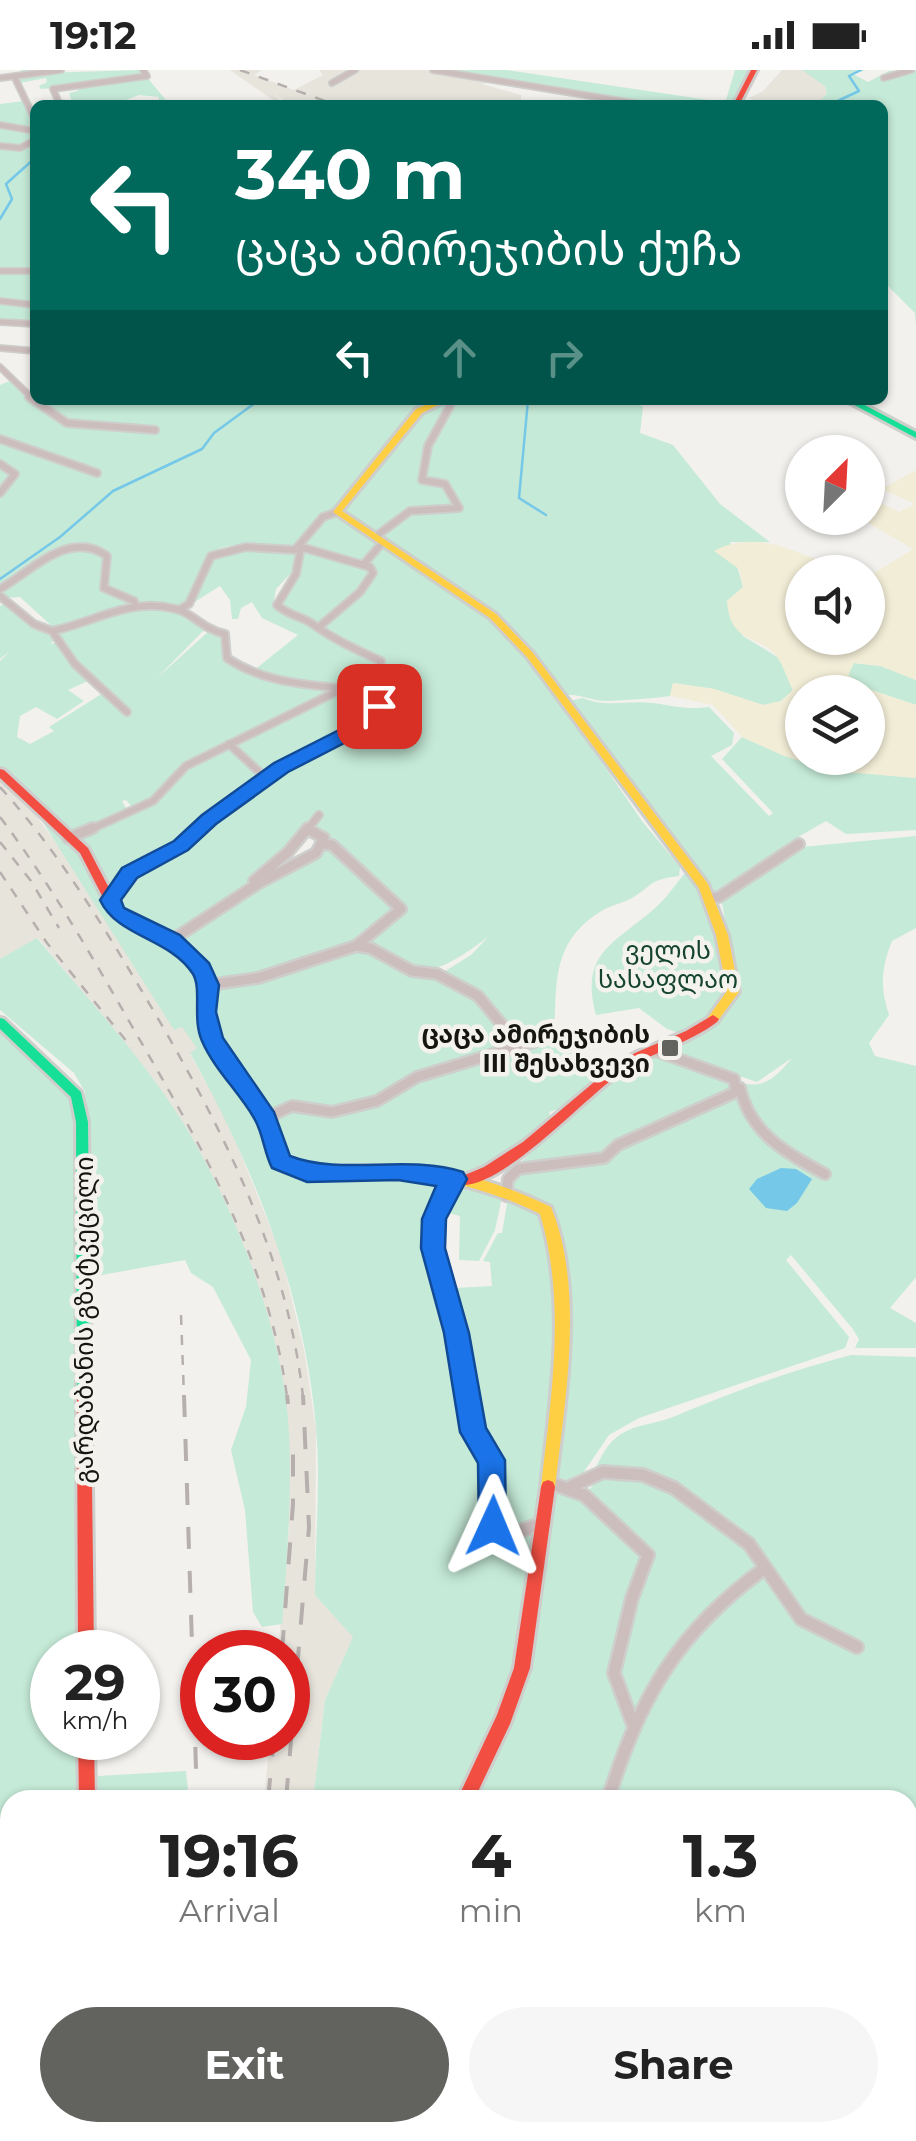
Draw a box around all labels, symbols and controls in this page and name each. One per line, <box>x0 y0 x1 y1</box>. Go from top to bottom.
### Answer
text: 19:12 <box>50 12 136 59</box>
text: 340 m <box>235 131 465 217</box>
icon: left <box>70 140 200 270</box>
text: ცაცა ამირეჯიბის ქუჩა <box>235 221 742 276</box>
icon: left <box>327 330 382 385</box>
icon: ahead <box>432 330 487 385</box>
icon: right <box>537 330 592 385</box>
north arrow <box>785 435 885 535</box>
map controls <box>785 435 885 775</box>
button: sound <box>785 555 885 655</box>
pin <box>337 664 422 749</box>
button: layers <box>785 675 885 775</box>
icon: arrive <box>352 679 407 734</box>
park label: ველის სასაფლაო <box>598 935 738 995</box>
place label: ცაცა ამირეჯიბის III შესახვევი <box>422 1019 650 1078</box>
marker: ცაცა ამირეჯიბის III შესახვევი <box>659 1037 681 1059</box>
street label: გარდაბანის გზატკეცილი <box>69 1156 100 1484</box>
position arrow <box>441 1474 545 1578</box>
speed limit sign: 30 <box>180 1630 310 1760</box>
text: 29 <box>64 1652 126 1713</box>
text: km/h <box>62 1705 128 1735</box>
text: 19:16 <box>160 1819 299 1892</box>
text: 4 <box>470 1819 512 1892</box>
text: 1.3 <box>683 1819 758 1892</box>
text: Arrival <box>179 1891 280 1930</box>
text: min <box>459 1891 523 1930</box>
text: km <box>694 1891 747 1930</box>
button: Exit <box>40 2007 449 2122</box>
button: Share <box>469 2007 878 2122</box>

